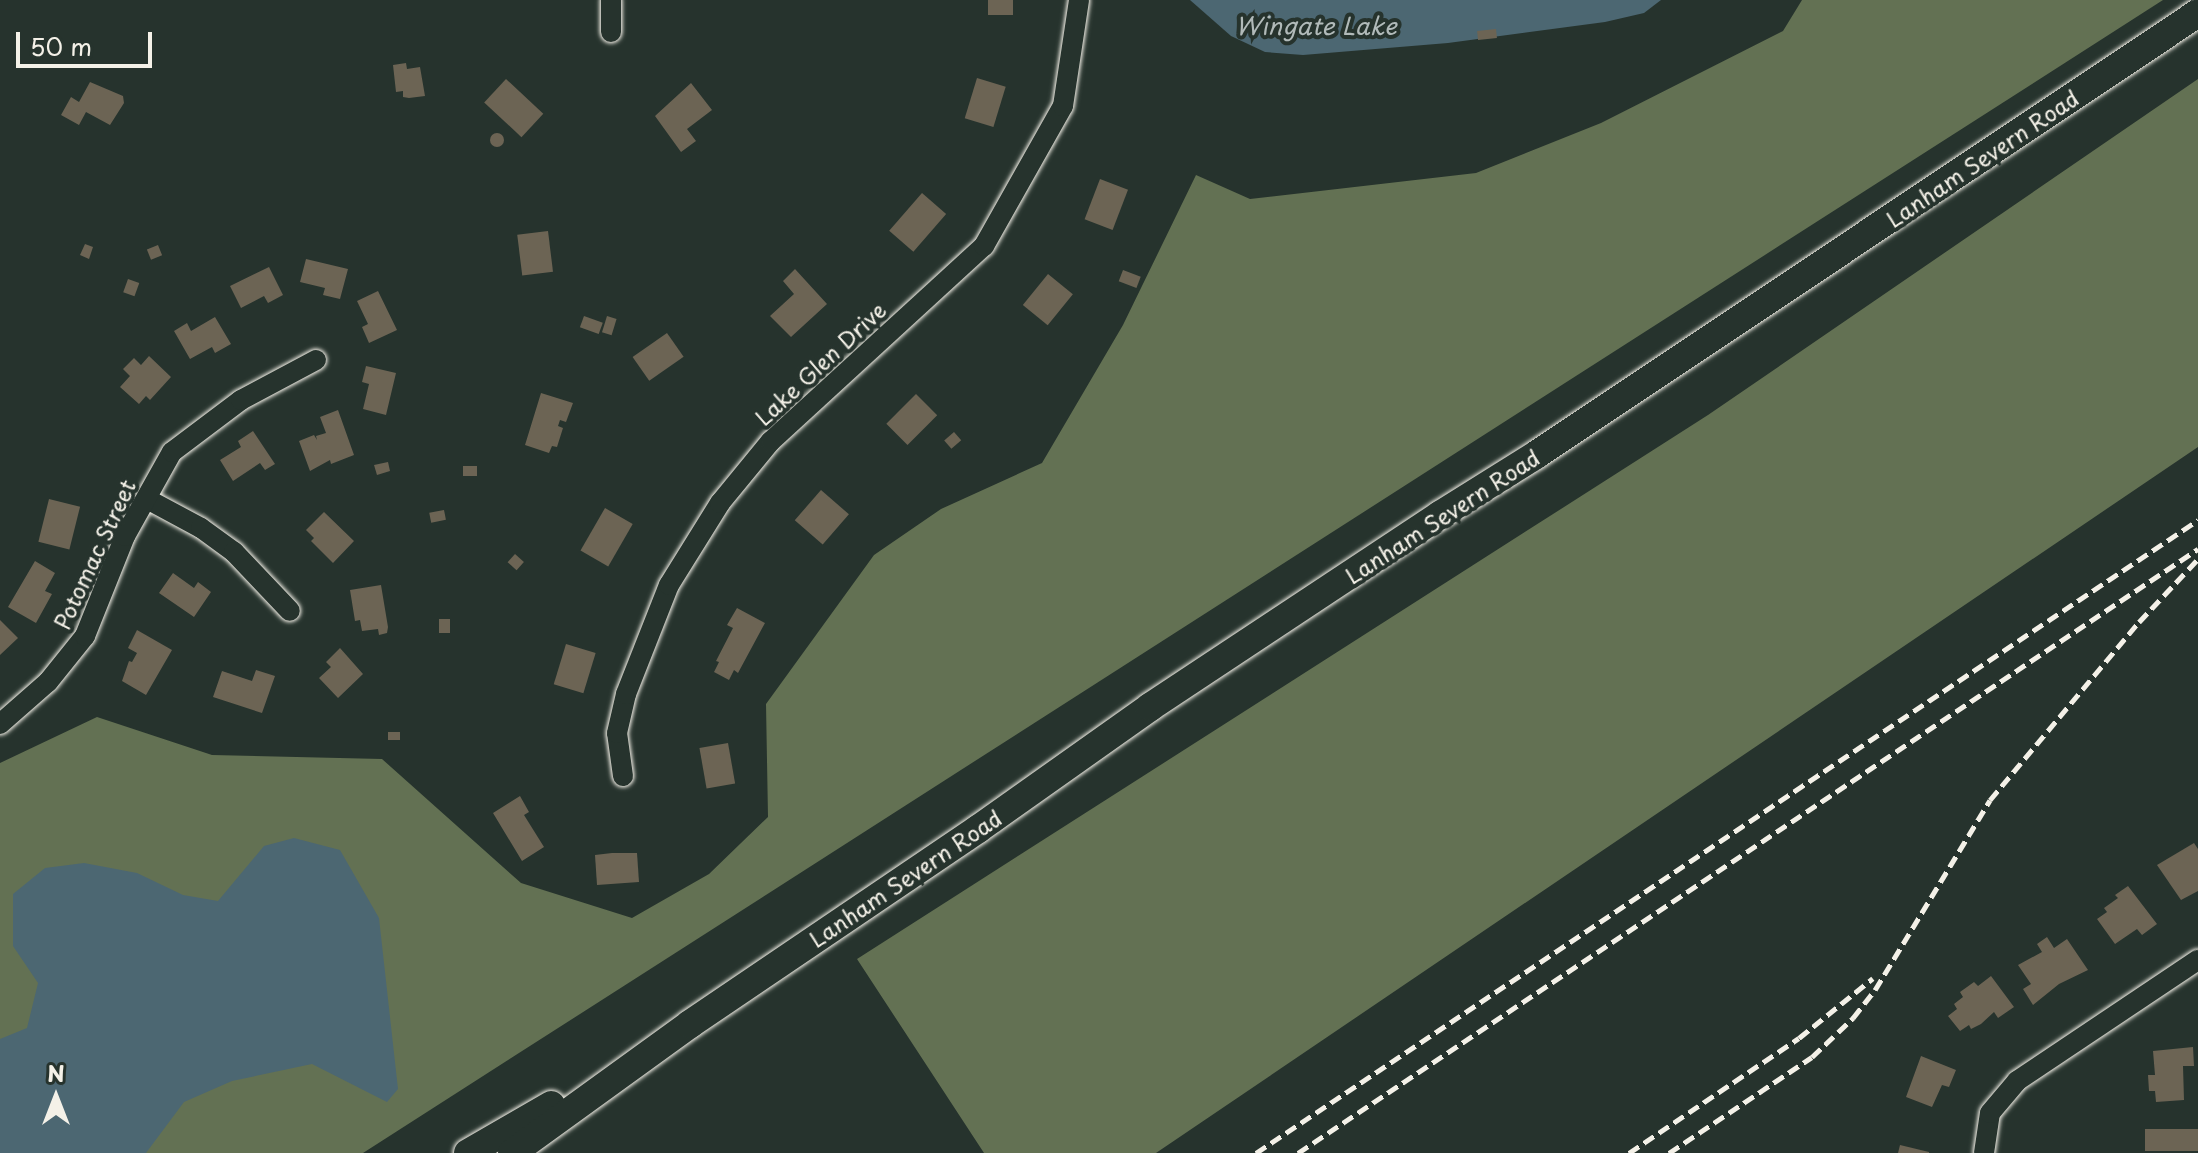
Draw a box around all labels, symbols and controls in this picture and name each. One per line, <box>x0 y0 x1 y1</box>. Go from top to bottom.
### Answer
water label: Wingate Lake <box>1235 12 1397 40</box>
scale bar <box>20 16 156 66</box>
text: 50 m <box>30 28 92 64</box>
street label: Lanham Severn Road <box>1881 84 2083 232</box>
street label: Lake Glen Drive <box>749 295 891 431</box>
street label: Lanham Severn Road <box>1340 443 1544 589</box>
street label: Potomac Street <box>48 475 140 633</box>
street label: Lanham Severn Road <box>804 804 1006 952</box>
text: N <box>47 1056 65 1089</box>
north arrow <box>16 1057 96 1137</box>

